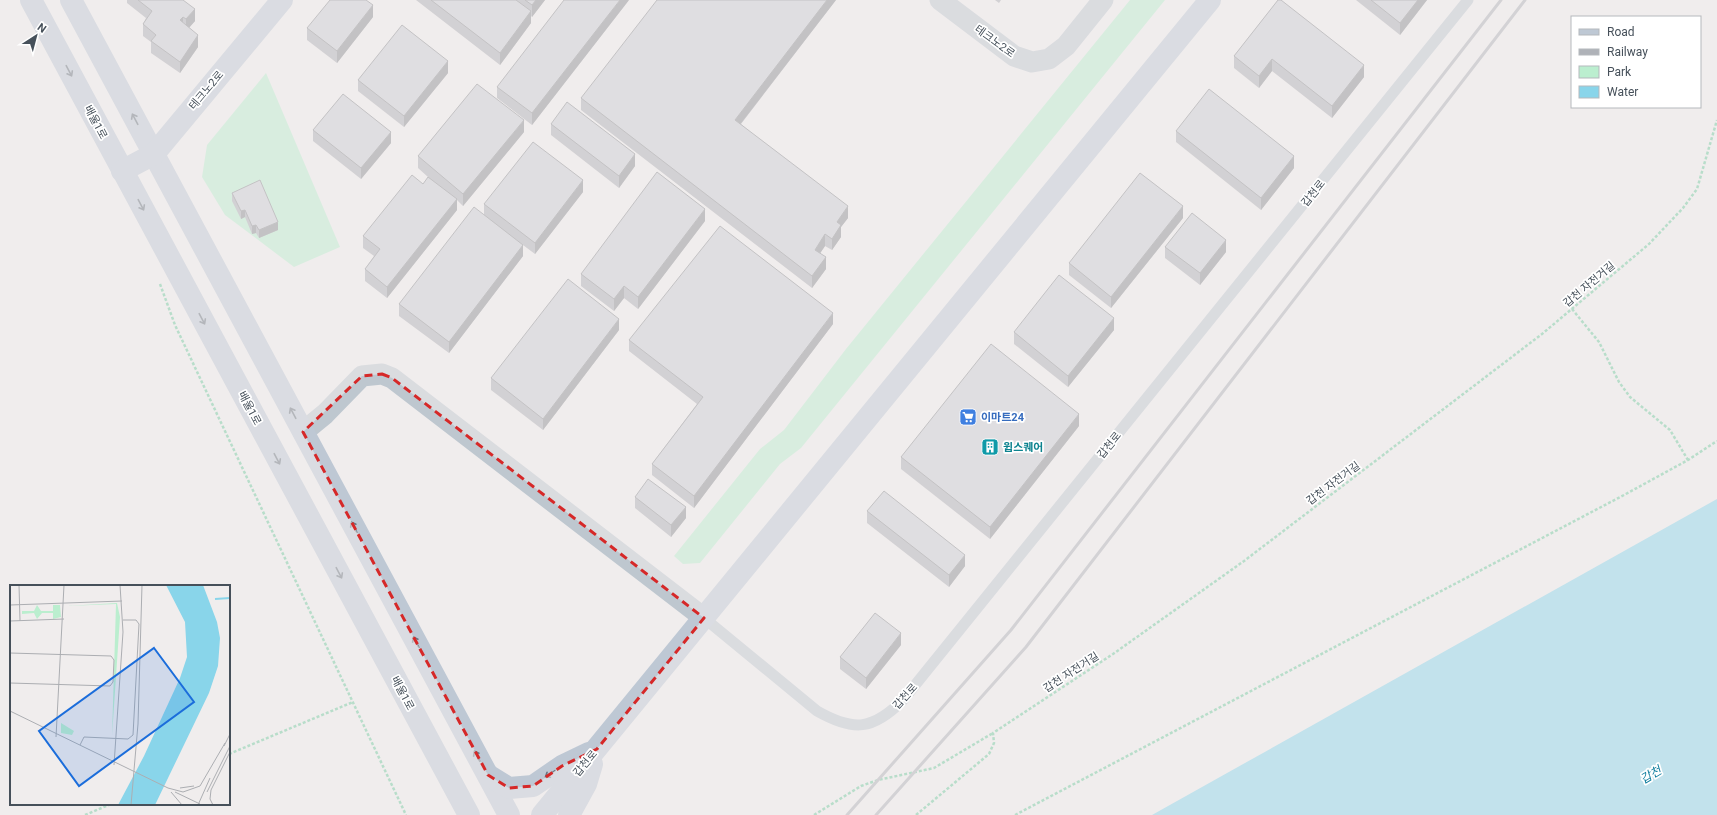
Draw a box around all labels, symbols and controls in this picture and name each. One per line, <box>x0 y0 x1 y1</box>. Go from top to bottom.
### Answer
north arrow <box>16 16 56 56</box>
legend <box>1571 16 1701 108</box>
text: N <box>35 21 49 36</box>
street label: 테크노2로 <box>972 22 1017 60</box>
text: Road <box>1607 25 1635 39</box>
text: Railway <box>1607 45 1648 59</box>
one-way arrow <box>66 65 73 77</box>
text: Park <box>1607 65 1632 79</box>
street label: 테크노2로 <box>186 68 226 112</box>
text: Water <box>1607 85 1638 99</box>
street label: 배울1로 <box>81 103 110 141</box>
one-way arrow <box>131 113 138 125</box>
street label: 갑천로 <box>1299 177 1328 209</box>
one-way arrow <box>138 199 145 211</box>
street label: 갑천 자전거길 <box>1561 259 1618 310</box>
one-way arrow <box>199 313 207 325</box>
street label: 배울1로 <box>235 389 264 427</box>
one-way arrow <box>288 407 296 419</box>
supermarket icon: 이마트24 <box>958 407 978 427</box>
place label: 이마트24 <box>981 411 1025 424</box>
street label: 갑천로 <box>1095 429 1124 461</box>
building icon: 윕스퀘어 <box>980 437 1000 457</box>
place label: 윕스퀘어 <box>1003 441 1043 454</box>
one-way arrow <box>274 452 282 464</box>
street label: 갑천 자전거길 <box>1304 459 1363 508</box>
one-way arrow <box>350 521 357 533</box>
one-way arrow <box>336 567 343 579</box>
inset map <box>10 585 230 805</box>
one-way arrow <box>411 636 419 648</box>
street label: 갑천 자전거길 <box>1041 650 1101 695</box>
street label: 배울1로 <box>388 674 417 712</box>
street label: 갑천로 <box>890 681 920 712</box>
street label: 갑천로 <box>571 748 600 779</box>
one-way arrow <box>473 750 481 762</box>
water label: 갑천 <box>1638 762 1666 787</box>
one-way arrow <box>545 770 556 778</box>

